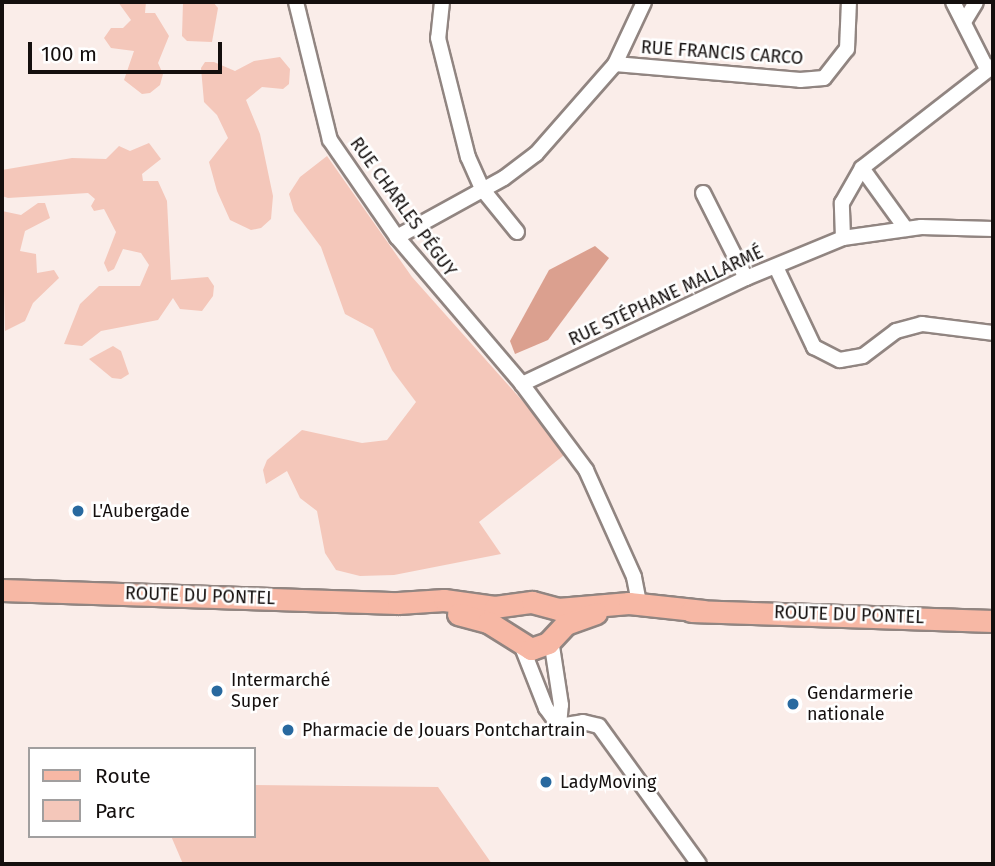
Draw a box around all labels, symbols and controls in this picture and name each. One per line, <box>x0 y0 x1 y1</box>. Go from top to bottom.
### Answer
scale bar <box>32 28 226 72</box>
street label: RUE FRANCIS CARCO <box>640 37 804 69</box>
text: 100 m <box>41 41 97 67</box>
street label: RUE CHARLES PÉGUY <box>345 133 461 281</box>
street label: RUE STÉPHANE MALLARMÉ <box>565 241 767 351</box>
place label: L'Aubergade <box>92 500 190 522</box>
marker: L'Aubergade <box>70 503 86 519</box>
street label: ROUTE DU PONTEL <box>125 583 275 609</box>
street label: ROUTE DU PONTEL <box>774 602 924 628</box>
place label: Intermarché Super <box>231 670 330 712</box>
marker: Intermarché Super <box>209 683 225 699</box>
place label: Gendarmerie nationale <box>807 683 913 726</box>
marker: Gendarmerie nationale <box>785 696 801 712</box>
place label: Pharmacie de Jouars Pontchartrain <box>302 719 586 741</box>
marker: Pharmacie de Jouars Pontchartrain <box>280 722 296 738</box>
legend <box>28 747 256 838</box>
text: Route <box>95 763 151 789</box>
place label: LadyMoving <box>560 771 656 793</box>
marker: LadyMoving <box>538 774 554 790</box>
text: Parc <box>95 798 135 824</box>

